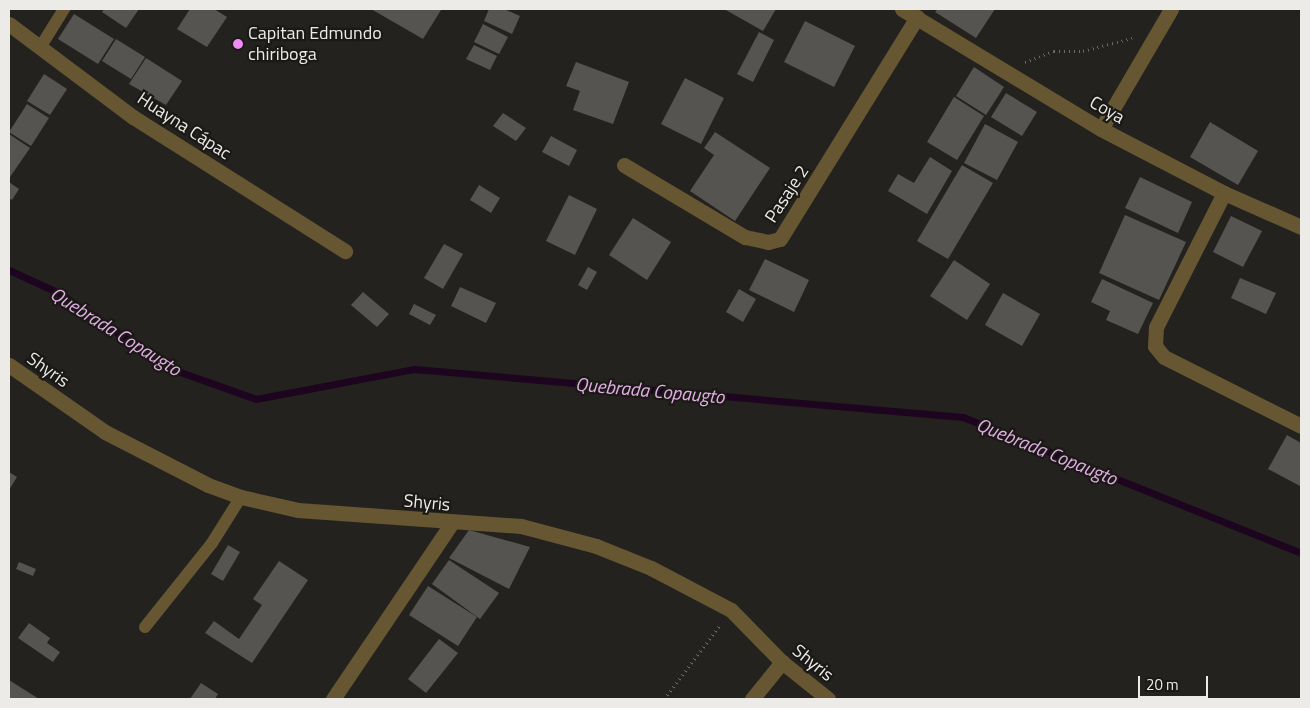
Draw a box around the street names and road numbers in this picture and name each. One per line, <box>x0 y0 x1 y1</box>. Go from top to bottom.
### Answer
street label: Huayna Cápac <box>133 88 235 164</box>
street label: Coya <box>1086 92 1128 128</box>
street label: Pasaje 2 <box>760 161 814 227</box>
street label: Shyris <box>23 348 73 392</box>
street label: Shyris <box>403 490 451 516</box>
street label: Shyris <box>788 640 838 686</box>

